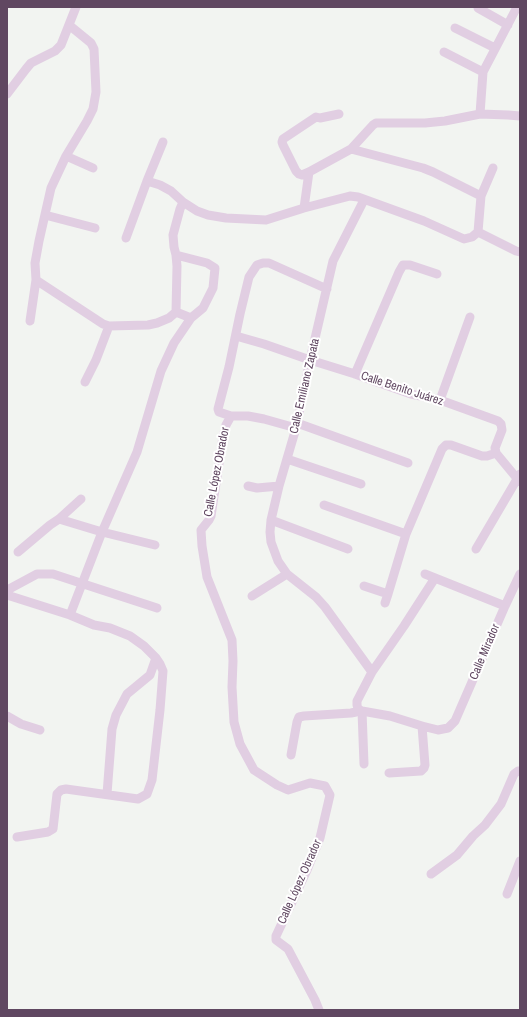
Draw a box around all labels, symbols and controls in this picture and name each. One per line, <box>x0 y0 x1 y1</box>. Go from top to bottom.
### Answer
street label: Calle Emiliano Zapata <box>287 337 323 435</box>
street label: Calle Benito Juárez <box>359 369 445 409</box>
street label: Calle López Obrador <box>201 426 233 518</box>
street label: Calle Mirador <box>467 622 503 682</box>
street label: Calle López Obrador <box>275 838 325 926</box>

